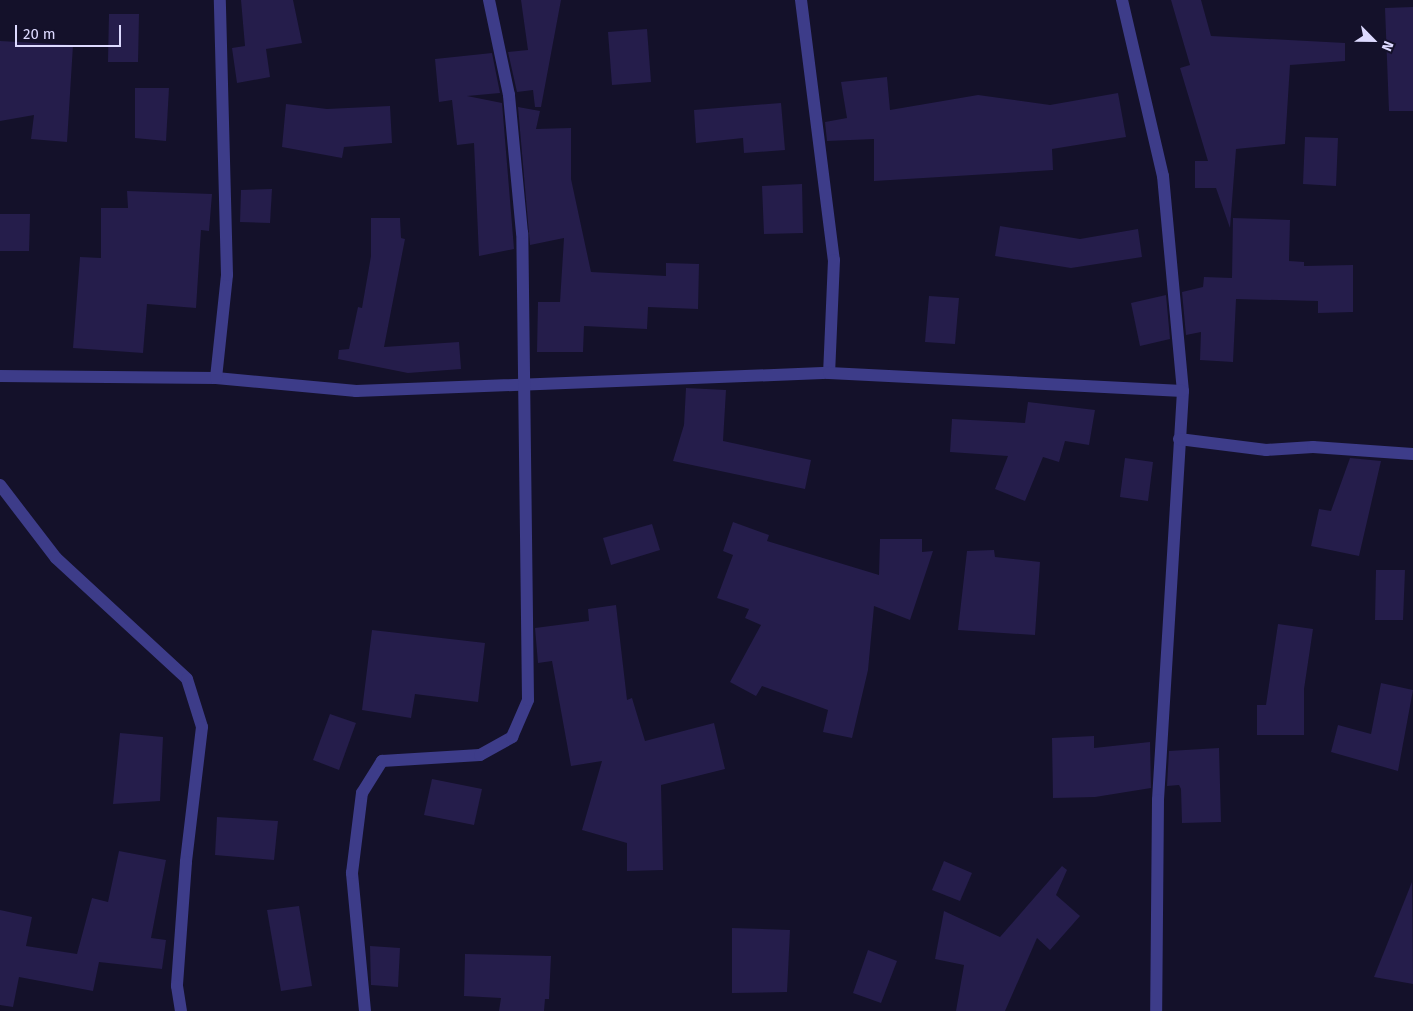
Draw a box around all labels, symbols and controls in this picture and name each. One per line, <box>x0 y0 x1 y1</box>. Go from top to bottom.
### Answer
scale bar <box>18 15 124 47</box>
north arrow <box>1348 15 1398 65</box>
text: 20 m <box>23 25 56 43</box>
text: N <box>1378 38 1397 54</box>

